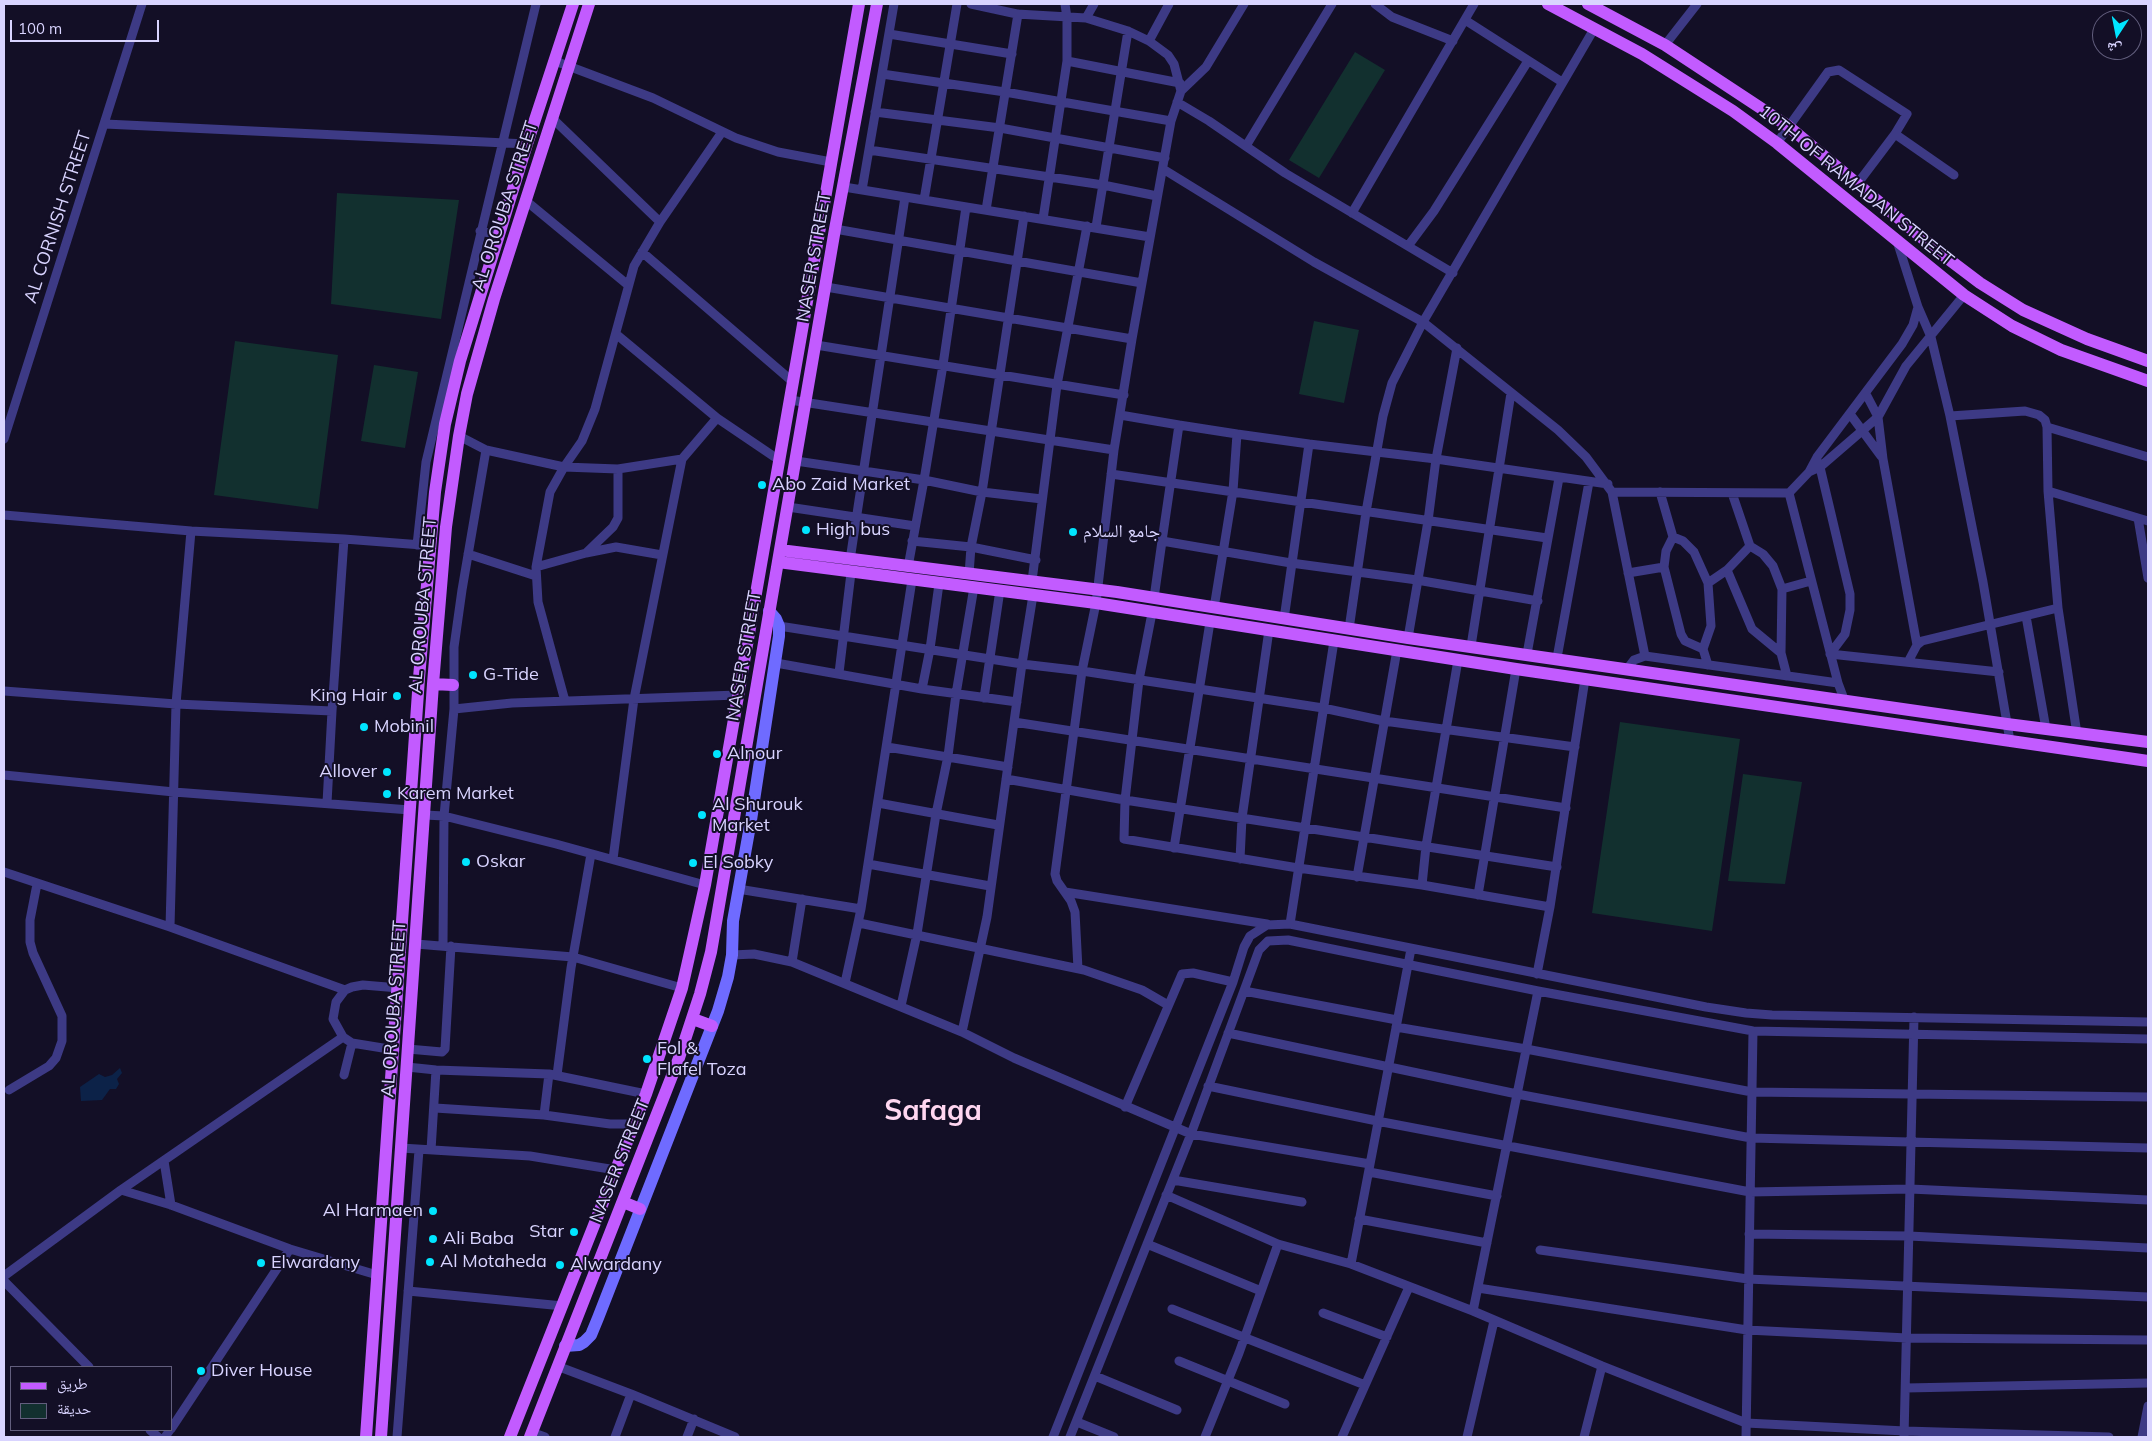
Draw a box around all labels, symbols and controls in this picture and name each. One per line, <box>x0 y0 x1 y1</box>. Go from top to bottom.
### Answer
scale bar <box>12 10 161 42</box>
north arrow <box>2092 10 2142 60</box>
text: 100 m <box>18 19 62 38</box>
text: ش <box>2105 38 2123 59</box>
street label: 10TH OF RAMADAN STREET <box>1754 101 1958 271</box>
street label: AL OROUBA STREET <box>467 118 543 294</box>
street label: AL CORNISH STREET <box>20 128 96 306</box>
street label: NASER STREET <box>792 190 836 324</box>
place label: Abo Zaid Market <box>772 474 910 496</box>
marker: Abo Zaid Market <box>756 479 768 491</box>
street label: AL OROUBA STREET <box>405 516 441 694</box>
place label: High bus <box>816 519 890 541</box>
place label: جامع السلام <box>1083 521 1160 543</box>
marker: High bus <box>800 524 812 536</box>
marker: جامع السلام <box>1067 526 1079 538</box>
street label: NASER STREET <box>722 589 766 723</box>
place label: G-Tide <box>483 664 539 686</box>
marker: G-Tide <box>467 669 479 681</box>
place label: King Hair <box>310 685 387 707</box>
marker: King Hair <box>391 690 403 702</box>
place label: Mobinil <box>374 716 434 738</box>
marker: Mobinil <box>358 721 370 733</box>
place label: Alnour <box>727 743 782 765</box>
marker: Alnour <box>711 748 723 760</box>
place label: Allover <box>319 761 377 783</box>
marker: Allover <box>381 766 393 778</box>
place label: Karem Market <box>397 783 514 805</box>
marker: Karem Market <box>381 788 393 800</box>
place label: Al Shurouk Market <box>712 794 803 836</box>
marker: Al Shurouk Market <box>696 809 708 821</box>
place label: Oskar <box>476 851 525 873</box>
place label: El Sobky <box>703 852 773 874</box>
marker: Oskar <box>460 856 472 868</box>
marker: El Sobky <box>687 857 699 869</box>
street label: AL OROUBA STREET <box>377 920 411 1098</box>
place label: Fol & Flafel Toza <box>657 1038 747 1080</box>
marker: Fol & Flafel Toza <box>641 1053 653 1065</box>
district label: Safaga <box>884 1095 982 1129</box>
street label: NASER STREET <box>585 1096 655 1226</box>
place label: Al Harmaen <box>323 1200 423 1222</box>
marker: Al Harmaen <box>427 1205 439 1217</box>
place label: Star <box>529 1221 564 1243</box>
marker: Star <box>568 1226 580 1238</box>
place label: Ali Baba <box>443 1228 514 1250</box>
marker: Ali Baba <box>427 1233 439 1245</box>
place label: Al Motaheda <box>440 1251 547 1273</box>
place label: Elwardany <box>271 1252 360 1274</box>
place label: Alwardany <box>570 1254 662 1276</box>
marker: Al Motaheda <box>424 1256 436 1268</box>
marker: Elwardany <box>255 1257 267 1269</box>
marker: Alwardany <box>554 1259 566 1271</box>
place label: Diver House <box>211 1360 312 1382</box>
marker: Diver House <box>195 1365 207 1377</box>
legend <box>10 1366 172 1431</box>
text: طريق <box>57 1374 88 1393</box>
text: حديقة <box>57 1399 91 1418</box>

